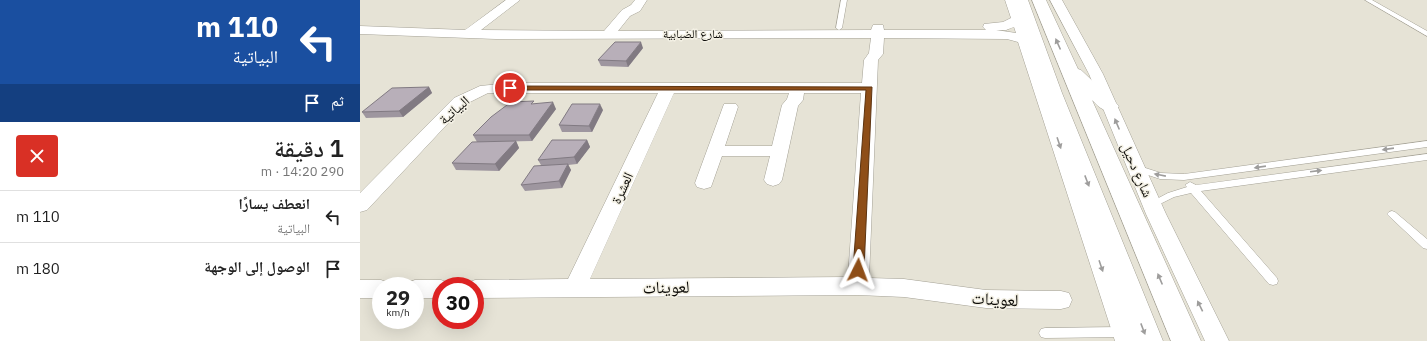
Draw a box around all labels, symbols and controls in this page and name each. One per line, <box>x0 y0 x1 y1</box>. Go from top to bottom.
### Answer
text: 110 m <box>196 8 278 45</box>
icon: left <box>292 16 344 68</box>
street label: شارع الضبابية <box>663 26 723 42</box>
one-way arrow <box>1055 39 1061 50</box>
text: البياتية <box>233 45 278 68</box>
pin <box>493 71 527 105</box>
icon: arrive <box>499 77 521 99</box>
text: ثم <box>331 91 344 110</box>
icon: arrive <box>301 92 323 114</box>
street label: البياتية <box>435 92 473 128</box>
one-way arrow <box>1114 118 1120 130</box>
text: 1 دقيقة <box>274 132 344 164</box>
button: close <box>16 135 58 177</box>
one-way arrow <box>1056 138 1062 150</box>
street label: شارع دحيل <box>1116 140 1157 201</box>
one-way arrow <box>1382 146 1394 152</box>
text: 290 m · 14:20 <box>261 163 344 180</box>
one-way arrow <box>1253 164 1266 170</box>
one-way arrow <box>1310 168 1322 174</box>
street label: العشرة <box>607 169 637 207</box>
one-way arrow <box>1154 172 1167 178</box>
one-way arrow <box>1084 176 1090 188</box>
text: انعطف يسارًا <box>238 194 310 213</box>
icon: left <box>322 206 344 228</box>
text: 110 m <box>16 207 60 226</box>
text: البياتية <box>277 220 310 237</box>
position arrow <box>837 249 879 291</box>
text: الوصول إلى الوجهة <box>204 257 310 276</box>
icon: arrive <box>322 258 344 280</box>
text: 180 m <box>16 259 60 278</box>
one-way arrow <box>1098 260 1104 272</box>
one-way arrow <box>1156 273 1162 285</box>
street label: لعوينات <box>642 276 690 298</box>
speed limit sign: 30 <box>432 277 484 329</box>
text: 29 <box>386 284 410 311</box>
street label: لعوينات <box>971 287 1019 311</box>
one-way arrow <box>1197 300 1203 312</box>
text: km/h <box>386 306 410 319</box>
one-way arrow <box>1141 323 1147 335</box>

